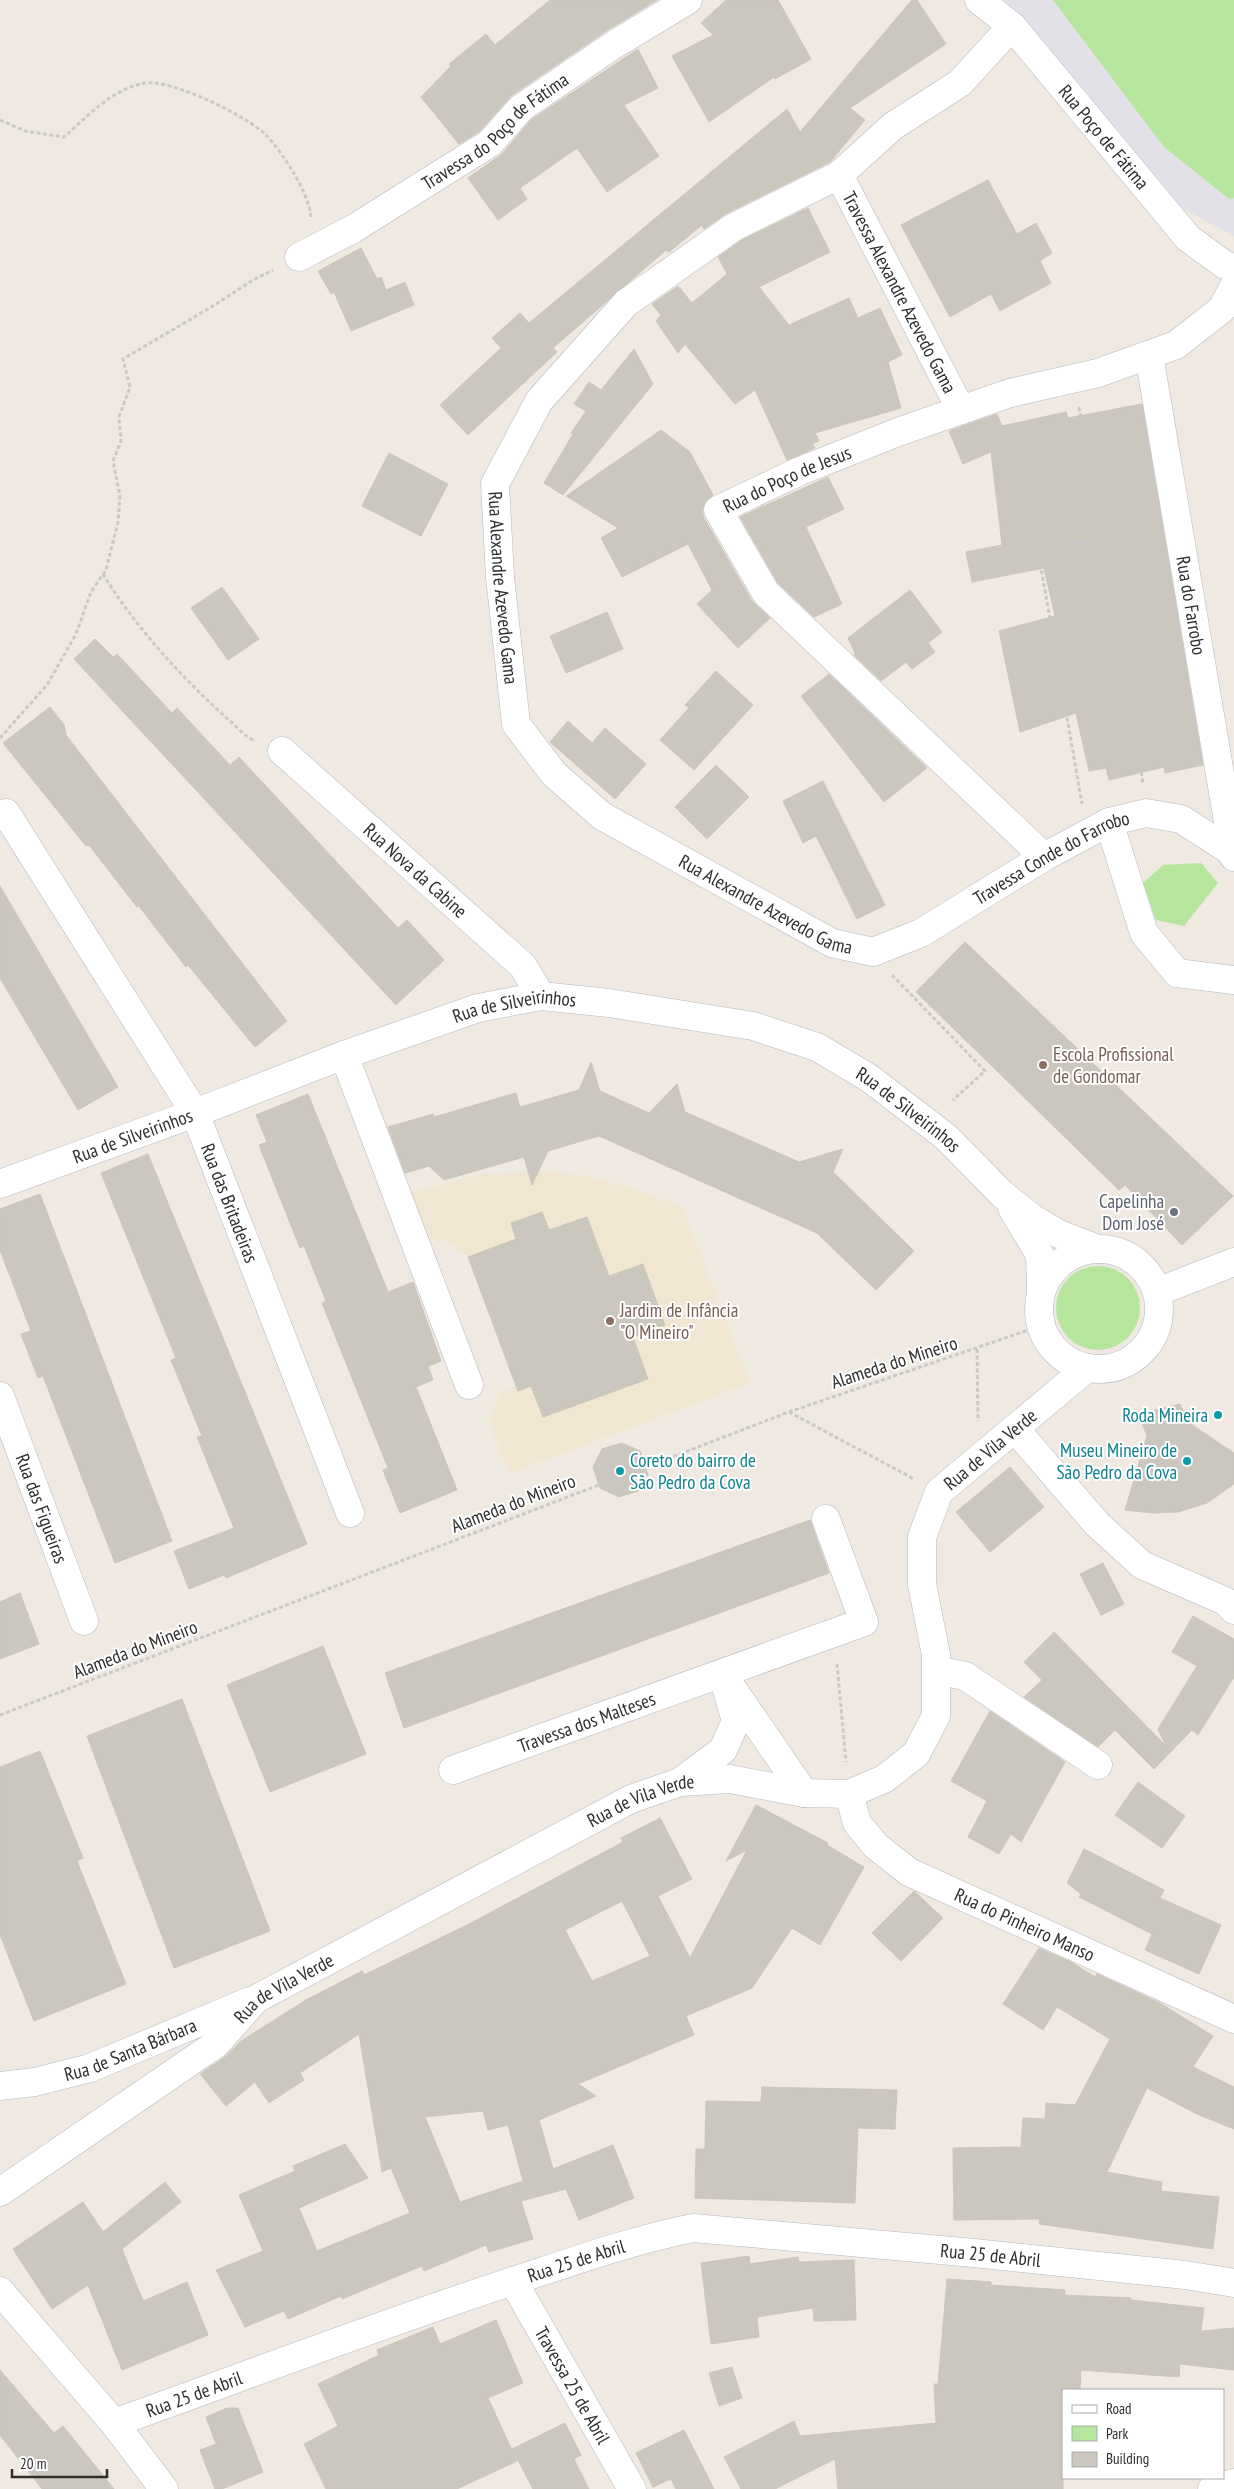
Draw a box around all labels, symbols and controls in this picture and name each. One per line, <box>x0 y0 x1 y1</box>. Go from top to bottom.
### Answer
street label: Travessa do Poço de Fátima <box>417 67 573 195</box>
street label: Rua Poço de Fátima <box>1054 80 1154 194</box>
street label: Travessa Alexandre Azevedo Gama <box>838 187 962 397</box>
street label: Rua do Poço de Jesus <box>719 440 855 518</box>
street label: Rua Alexandre Azevedo Gama <box>483 491 524 685</box>
street label: Rua do Farrobo <box>1171 554 1212 657</box>
street label: Travessa Conde do Farrobo <box>969 806 1132 910</box>
street label: Rua Nova da Cabine <box>359 818 472 923</box>
street label: Rua Alexandre Azevedo Gama <box>675 849 855 959</box>
street label: Rua de Silveirinhos <box>449 984 577 1028</box>
place label: Escola Profissional de Gondomar <box>1053 1042 1174 1088</box>
marker: Escola Profissional de Gondomar <box>1037 1059 1049 1071</box>
street label: Rua de Silveirinhos <box>852 1061 966 1157</box>
street label: Rua de Silveirinhos <box>69 1103 196 1169</box>
street label: Rua das Britadeiras <box>196 1140 264 1266</box>
place label: Capelinha Dom José <box>1099 1189 1164 1235</box>
marker: Capelinha Dom José <box>1168 1206 1180 1218</box>
place label: Jardim de Infância "O Mineiro" <box>619 1298 738 1344</box>
marker: Jardim de Infância "O Mineiro" <box>604 1315 616 1327</box>
street label: Alameda do Mineiro <box>828 1330 960 1394</box>
street label: Rua de Vila Verde <box>939 1403 1042 1495</box>
place label: Roda Mineira <box>1122 1403 1208 1427</box>
marker: Roda Mineira <box>1212 1409 1224 1421</box>
place label: Museu Mineiro de São Pedro da Cova <box>1056 1438 1177 1484</box>
place label: Coreto do bairro de São Pedro da Cova <box>630 1448 756 1494</box>
street label: Rua das Figueiras <box>11 1450 73 1567</box>
marker: Museu Mineiro de São Pedro da Cova <box>1181 1455 1193 1467</box>
marker: Coreto do bairro de São Pedro da Cova <box>614 1465 626 1477</box>
street label: Alameda do Mineiro <box>447 1468 579 1538</box>
street label: Alameda do Mineiro <box>69 1614 201 1684</box>
street label: Travessa dos Malteses <box>515 1686 659 1758</box>
street label: Rua de Vila Verde <box>583 1769 695 1832</box>
street label: Rua do Pinheiro Manso <box>951 1882 1099 1966</box>
street label: Rua de Vila Verde <box>228 1948 338 2028</box>
street label: Rua de Santa Bárbara <box>62 2013 200 2086</box>
street label: Rua 25 de Abril <box>524 2234 628 2287</box>
street label: Rua 25 de Abril <box>939 2238 1042 2272</box>
street label: Travessa 25 de Abril <box>530 2322 616 2449</box>
street label: Rua 25 de Abril <box>142 2365 246 2423</box>
legend <box>1062 2389 1224 2479</box>
text: Road <box>1106 2399 1132 2418</box>
text: Park <box>1106 2424 1128 2443</box>
scale bar <box>12 2446 108 2478</box>
text: Building <box>1106 2449 1149 2468</box>
text: 20 m <box>20 2454 46 2473</box>

